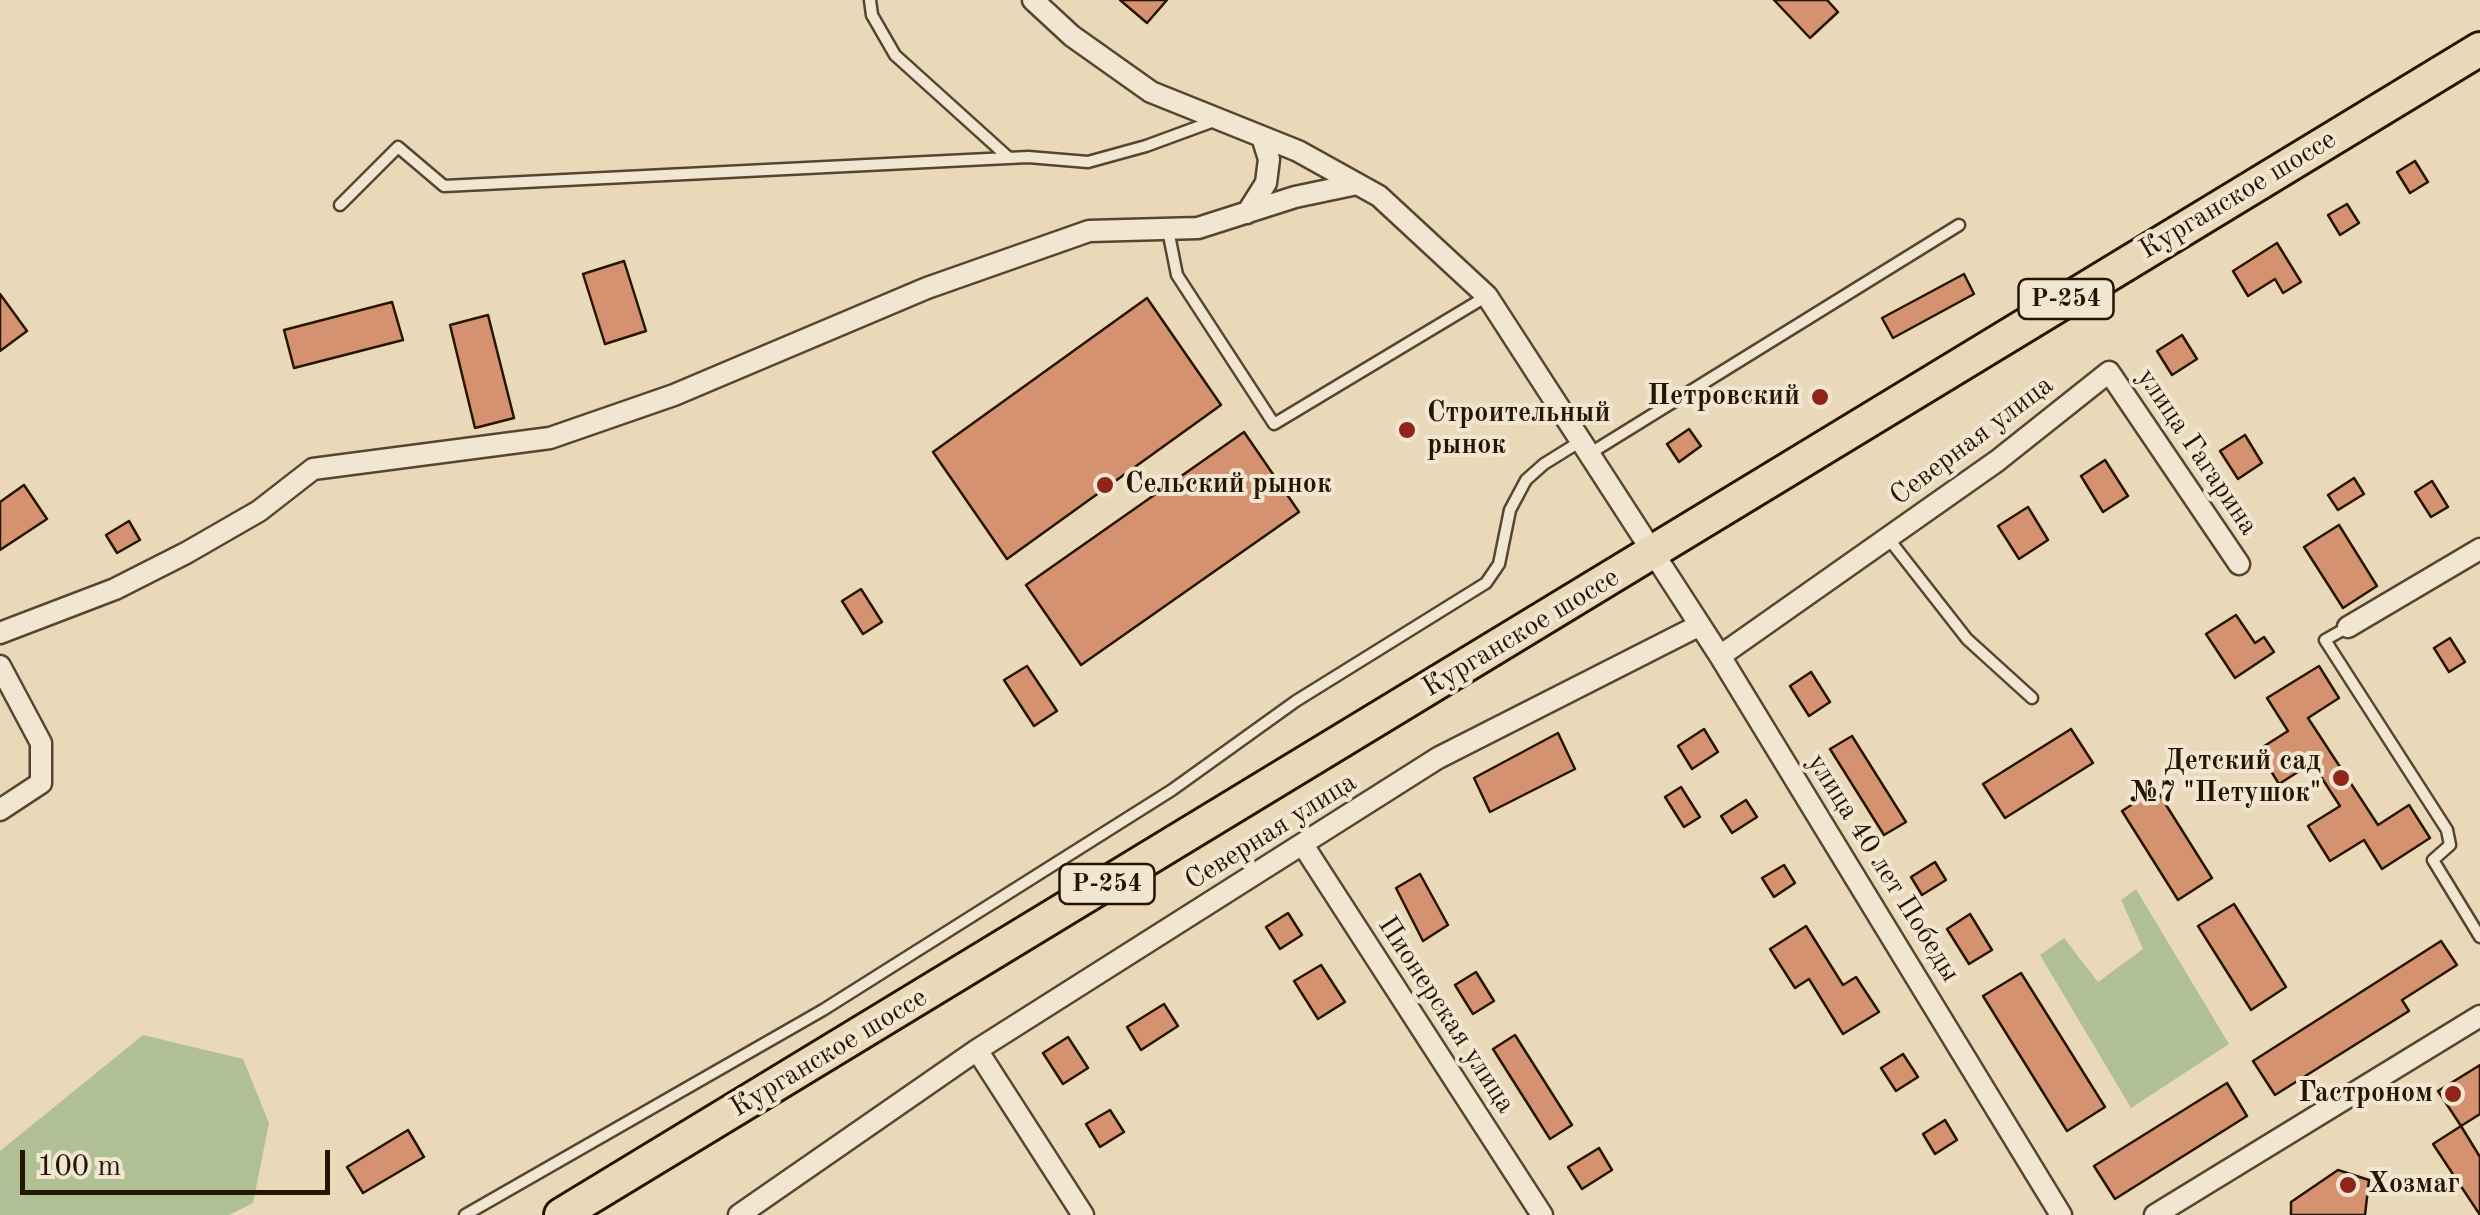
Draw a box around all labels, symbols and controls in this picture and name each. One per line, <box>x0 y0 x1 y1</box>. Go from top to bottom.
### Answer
street label: Курганское шоссе <box>2134 123 2342 267</box>
road number: Р-254 <box>2018 279 2114 319</box>
street label: улица Гагарина <box>2129 362 2265 542</box>
street label: Северная улица <box>1884 369 2060 513</box>
place label: Петровский <box>1647 380 1800 414</box>
marker: Петровский <box>1809 386 1831 408</box>
place label: Строительный рынок <box>1427 397 1610 463</box>
marker: Строительный рынок <box>1396 419 1418 441</box>
place label: Сельский рынок <box>1125 468 1332 502</box>
marker: Сельский рынок <box>1094 474 1116 496</box>
street label: Курганское шоссе <box>1417 561 1625 705</box>
place label: Детский сад №7 "Петушок" <box>2130 745 2321 811</box>
street label: улица 40 лет Победы <box>1799 748 1967 988</box>
street label: Северная улица <box>1179 766 1363 898</box>
marker: Детский сад №7 "Петушок" <box>2330 767 2352 789</box>
road number: Р-254 <box>1060 864 1154 904</box>
street label: Пионерская улица <box>1370 910 1522 1120</box>
street label: Курганское шоссе <box>725 981 933 1125</box>
place label: Гастроном <box>2298 1077 2433 1111</box>
marker: Гастроном <box>2442 1083 2464 1105</box>
scale bar <box>25 1130 335 1192</box>
text: 100 m <box>37 1152 121 1182</box>
place label: Хозмаг <box>2368 1168 2460 1202</box>
marker: Хозмаг <box>2337 1174 2359 1196</box>

